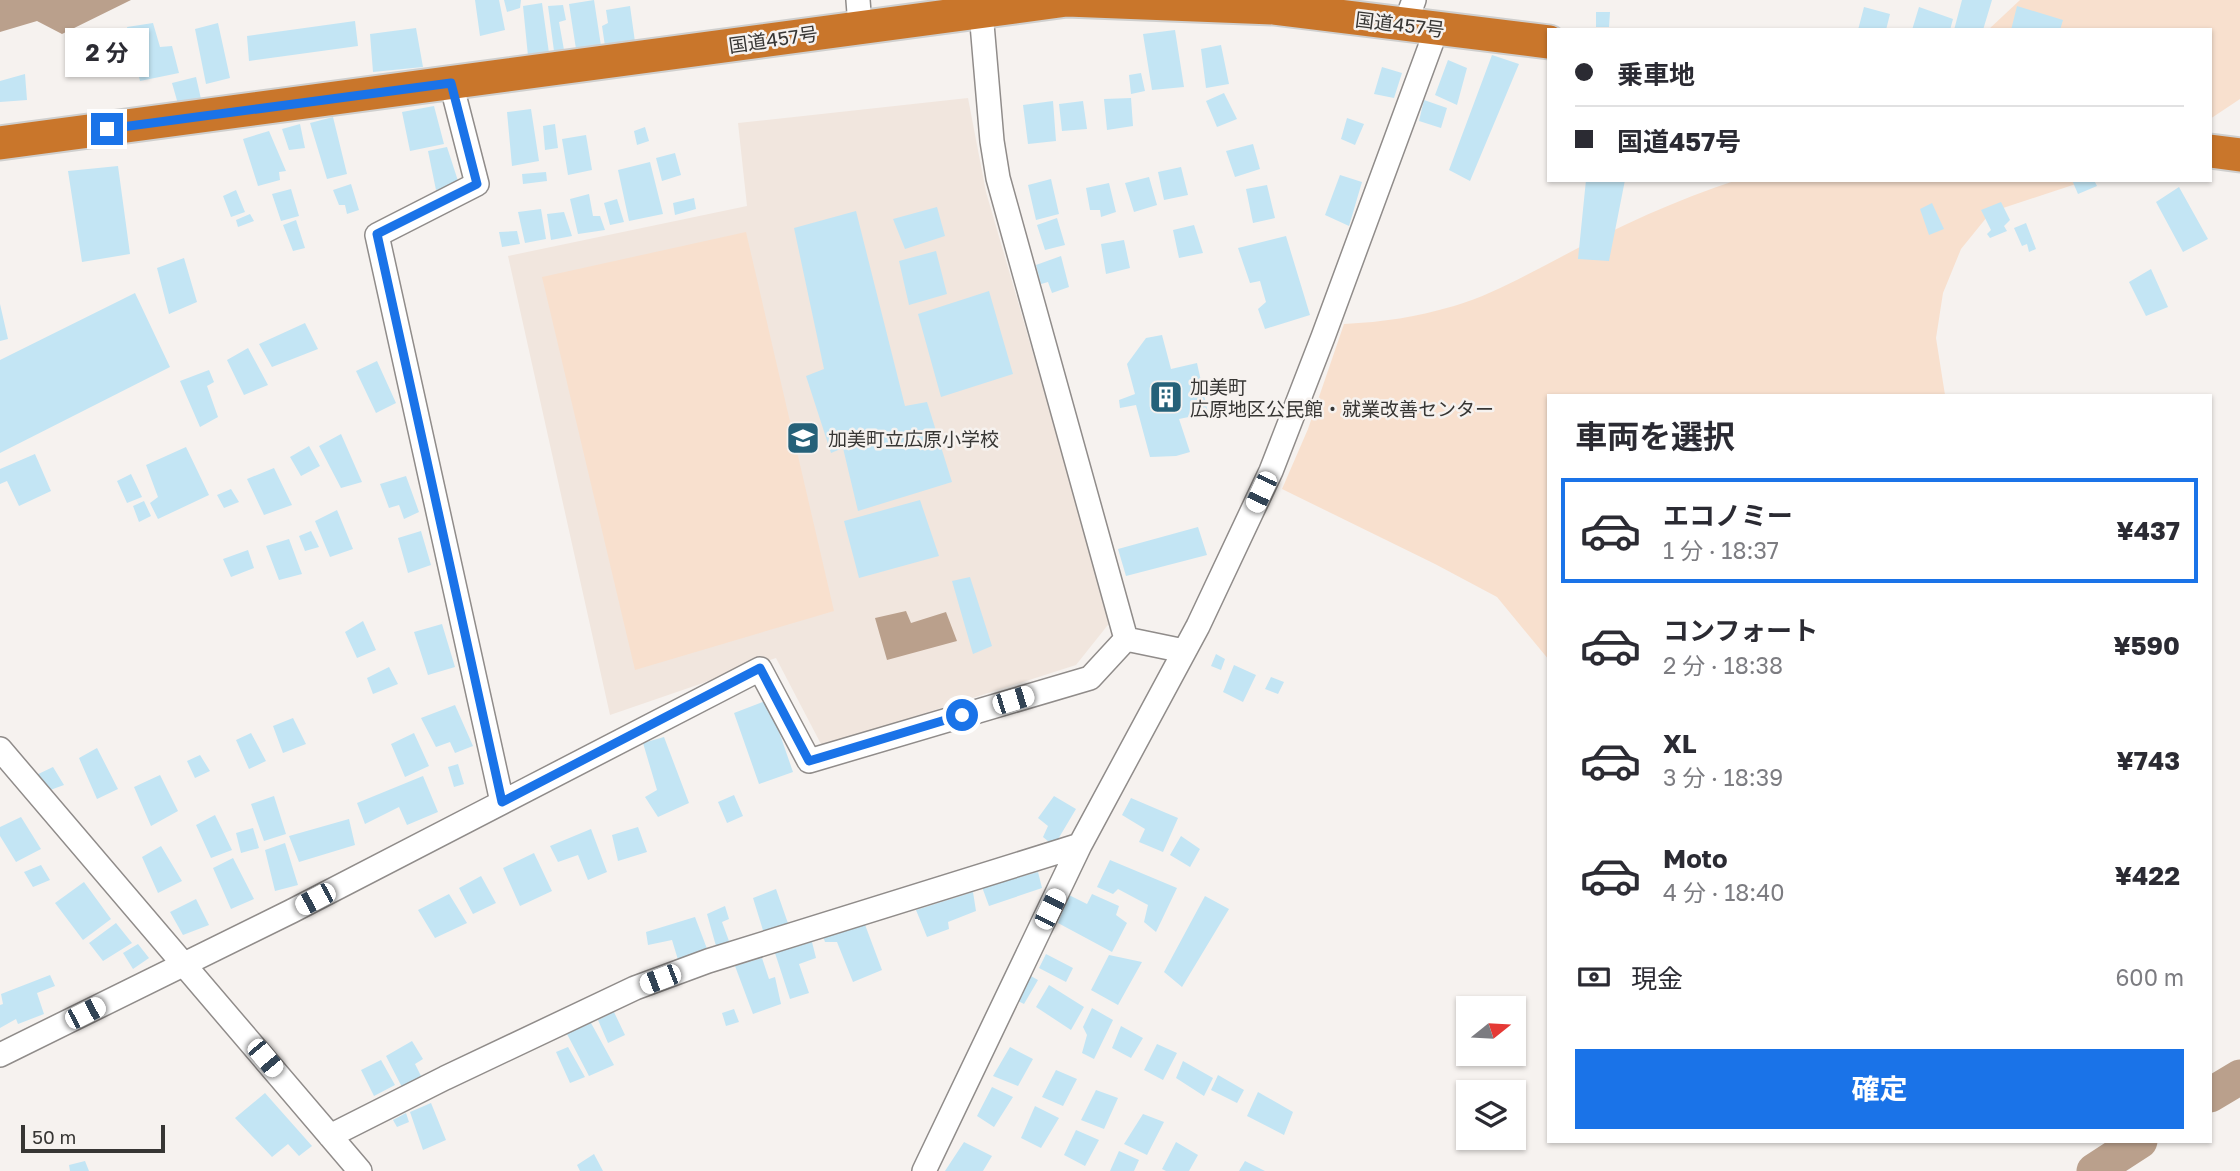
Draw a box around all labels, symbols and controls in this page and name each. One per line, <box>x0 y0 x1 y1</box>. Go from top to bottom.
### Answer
street label: 国道457号 <box>1354 7 1446 41</box>
street label: 国道457号 <box>727 21 819 57</box>
callout: 2 分 <box>65 27 149 76</box>
text: 2 分 <box>86 38 128 66</box>
text: 乗車地 <box>1617 59 1695 90</box>
route end <box>91 113 123 145</box>
text: 国道457号 <box>1617 126 1741 157</box>
place label: 加美町 広原地区公民館・就業改善センター <box>1190 375 1494 420</box>
building icon: 加美町 広原地区公民館・就業改善センター <box>1147 378 1185 416</box>
text: 車両を選択 <box>1575 417 1735 455</box>
school or university icon: 加美町立広原小学校 <box>784 419 822 457</box>
place label: 加美町立広原小学校 <box>828 427 999 450</box>
car <box>1243 469 1280 515</box>
icon: car <box>1579 499 1642 562</box>
text: エコノミー <box>1663 500 1793 531</box>
text: ¥437 <box>2117 515 2180 546</box>
text: 1 分 · 18:37 <box>1663 536 1779 564</box>
icon: car <box>1579 614 1642 677</box>
text: コンフォート <box>1663 615 1818 646</box>
text: ¥590 <box>2114 630 2180 661</box>
text: 2 分 · 18:38 <box>1663 651 1783 679</box>
car <box>990 684 1037 716</box>
route start <box>946 699 978 731</box>
text: XL <box>1663 728 1697 759</box>
icon: car <box>1579 729 1642 792</box>
text: ¥743 <box>2117 745 2180 776</box>
text: 3 分 · 18:39 <box>1663 763 1783 791</box>
text: Moto <box>1663 843 1728 874</box>
icon: car <box>1579 844 1642 907</box>
text: ¥422 <box>2115 860 2180 891</box>
text: 4 分 · 18:40 <box>1663 878 1785 906</box>
car <box>292 880 339 918</box>
car <box>1032 886 1069 932</box>
icon: cash <box>1575 958 1613 996</box>
car <box>637 962 684 996</box>
text: 現金 <box>1631 963 1683 994</box>
text: 600 m <box>2115 963 2184 991</box>
car <box>62 994 109 1032</box>
north arrow <box>1456 996 1526 1066</box>
map controls <box>1456 996 1526 1150</box>
car <box>244 1035 287 1081</box>
button: 確定 <box>1575 1049 2184 1129</box>
button: layers <box>1456 1080 1526 1150</box>
scale bar <box>21 1122 164 1154</box>
text: 50 m <box>32 1125 76 1148</box>

